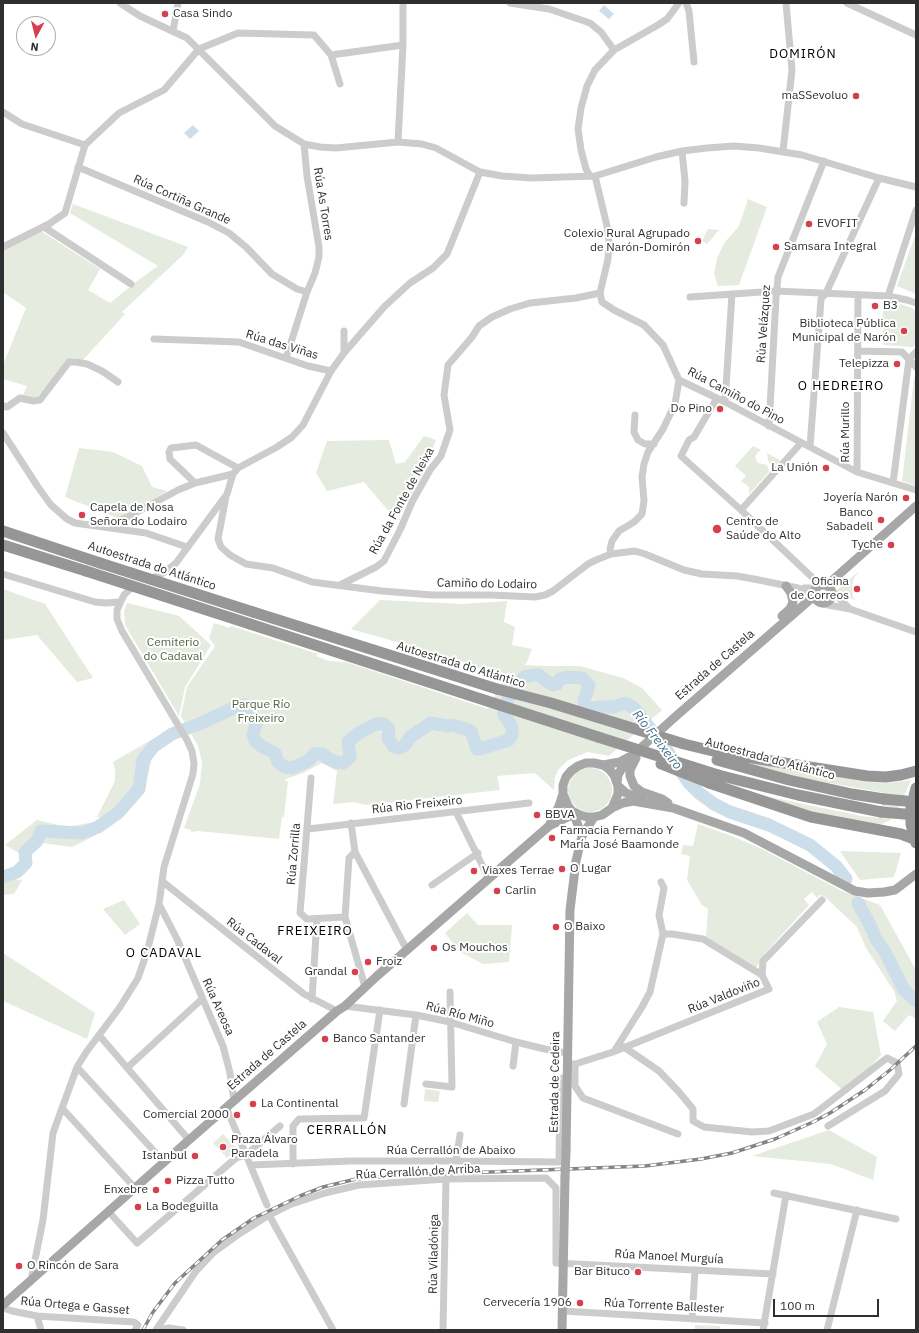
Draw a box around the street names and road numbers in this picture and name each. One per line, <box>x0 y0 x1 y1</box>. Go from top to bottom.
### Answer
street label: Rúa As Torres <box>310 166 336 242</box>
street label: Rúa Cortiña Grande <box>131 172 233 228</box>
street label: Rúa Velázquez <box>754 284 774 364</box>
street label: Rúa das Viñas <box>244 327 320 363</box>
street label: Rúa Camiño do Pino <box>685 364 787 428</box>
street label: Rúa Murillo <box>839 402 853 462</box>
street label: Rúa da Fonte de Neixa <box>367 445 437 557</box>
street label: Autoestrada do Atlántico <box>86 538 218 594</box>
street label: Camiño do Lodairo <box>437 576 537 592</box>
street label: Estrada de Castela <box>672 627 758 703</box>
street label: Autoestrada do Atlántico <box>395 639 527 691</box>
street label: Autoestrada do Atlántico <box>704 735 836 783</box>
street label: Rúa Rio Freixeiro <box>371 793 463 817</box>
street label: Rúa Zorrilla <box>284 822 304 886</box>
street label: Rúa Cadaval <box>223 915 285 967</box>
street label: Rúa Valdoviño <box>686 975 762 1017</box>
street label: Rúa Areosa <box>199 976 237 1038</box>
street label: Rúa Río Miño <box>424 999 496 1031</box>
street label: Estrada de Castela <box>224 1017 310 1093</box>
street label: Estrada de Cedeira <box>547 1031 563 1133</box>
street label: Rúa Cerrallón de Abaixo <box>387 1144 515 1158</box>
street label: Rúa Cerrallón de Arriba <box>355 1162 481 1182</box>
street label: Rúa Viladóniga <box>426 1214 442 1294</box>
street label: Rúa Manoel Murguía <box>614 1247 724 1267</box>
street label: Rúa Ortega e Gasset <box>20 1294 130 1318</box>
street label: Rúa Torrente Ballester <box>603 1296 725 1316</box>

